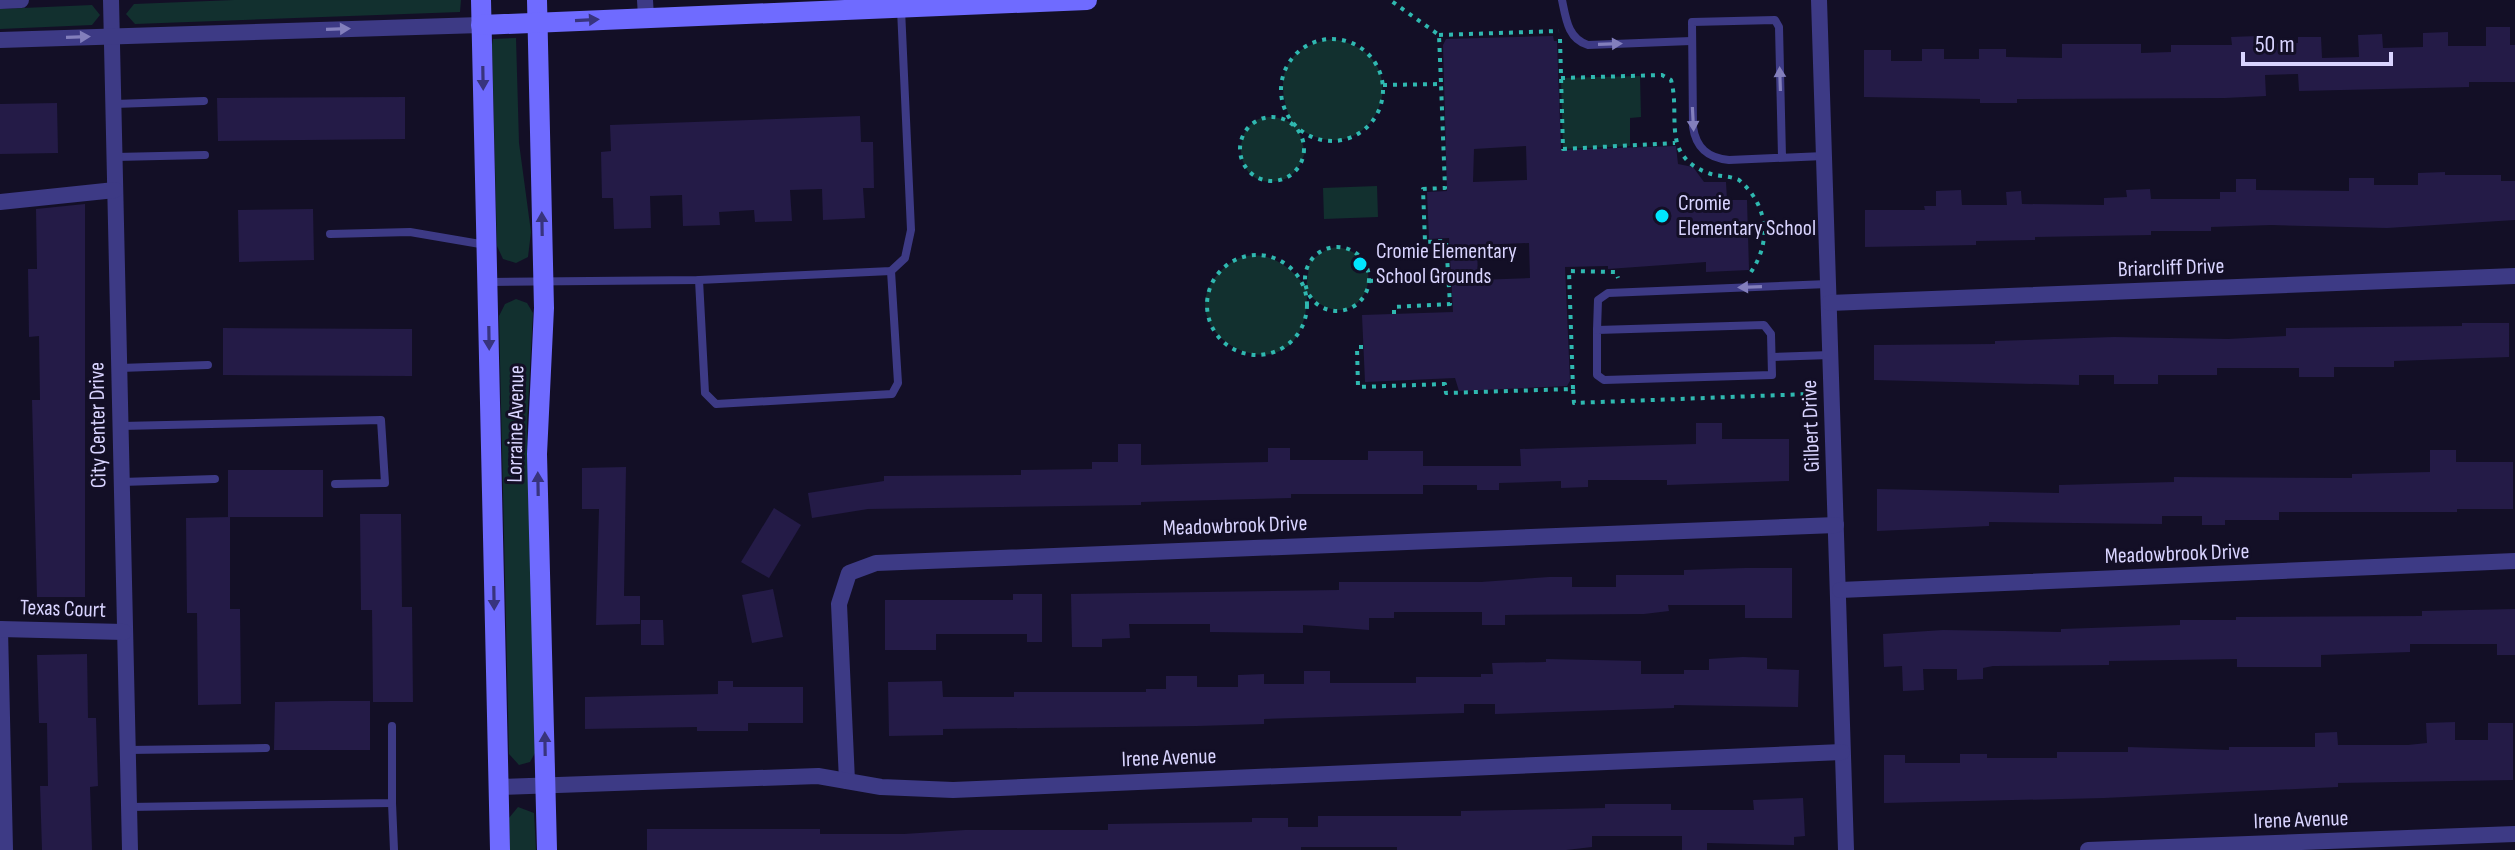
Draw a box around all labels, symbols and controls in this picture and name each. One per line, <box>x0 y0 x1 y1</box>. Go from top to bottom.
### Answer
one-way arrow <box>575 13 600 26</box>
scale bar <box>2243 16 2391 66</box>
one-way arrow <box>326 23 351 36</box>
text: 50 m <box>2255 30 2295 59</box>
one-way arrow <box>66 31 91 44</box>
one-way arrow <box>1598 38 1623 51</box>
one-way arrow <box>476 66 489 91</box>
one-way arrow <box>1774 66 1787 91</box>
one-way arrow <box>1687 107 1700 132</box>
place label: Cromie Elementary School <box>1678 190 1816 242</box>
marker: Cromie Elementary School <box>1653 207 1671 225</box>
one-way arrow <box>536 211 548 236</box>
place label: Cromie Elementary School Grounds <box>1376 238 1517 290</box>
street label: Briarcliff Drive <box>2117 253 2225 283</box>
marker: Cromie Elementary School Grounds <box>1351 255 1369 273</box>
one-way arrow <box>1737 281 1762 294</box>
one-way arrow <box>483 326 495 351</box>
street label: City Center Drive <box>83 362 113 488</box>
street label: Lorraine Avenue <box>501 365 531 483</box>
street label: Gilbert Drive <box>1796 379 1826 473</box>
one-way arrow <box>532 471 545 496</box>
street label: Meadowbrook Drive <box>1162 510 1308 542</box>
street label: Meadowbrook Drive <box>2104 538 2250 570</box>
one-way arrow <box>488 586 501 611</box>
street label: Texas Court <box>19 594 107 624</box>
one-way arrow <box>538 731 551 756</box>
street label: Irene Avenue <box>1121 743 1217 773</box>
street label: Irene Avenue <box>2253 805 2349 835</box>

